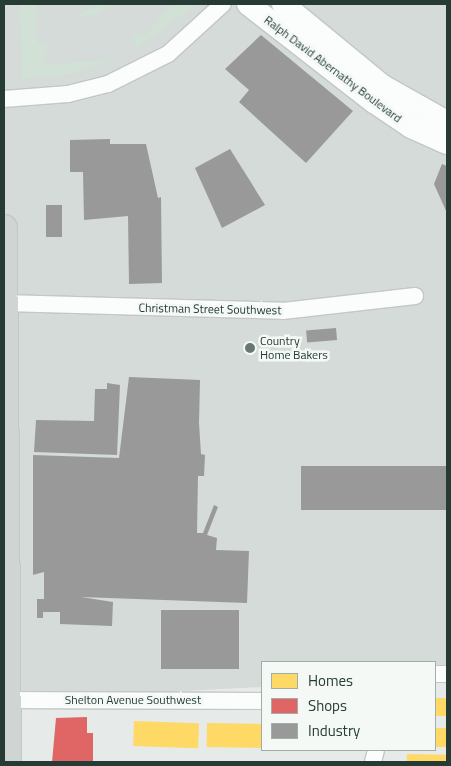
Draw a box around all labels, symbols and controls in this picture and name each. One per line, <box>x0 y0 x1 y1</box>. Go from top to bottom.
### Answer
street label: Ralph David Abernathy Boulevard <box>261 12 405 126</box>
street label: Christman Street Southwest <box>138 301 282 317</box>
place label: Country Home Bakers <box>260 334 328 362</box>
marker: Country Home Bakers <box>244 342 256 354</box>
legend <box>261 661 436 751</box>
text: Homes <box>308 669 353 692</box>
street label: Shelton Avenue Southwest <box>65 693 201 707</box>
text: Shops <box>308 694 347 717</box>
text: Industry <box>308 719 360 742</box>

